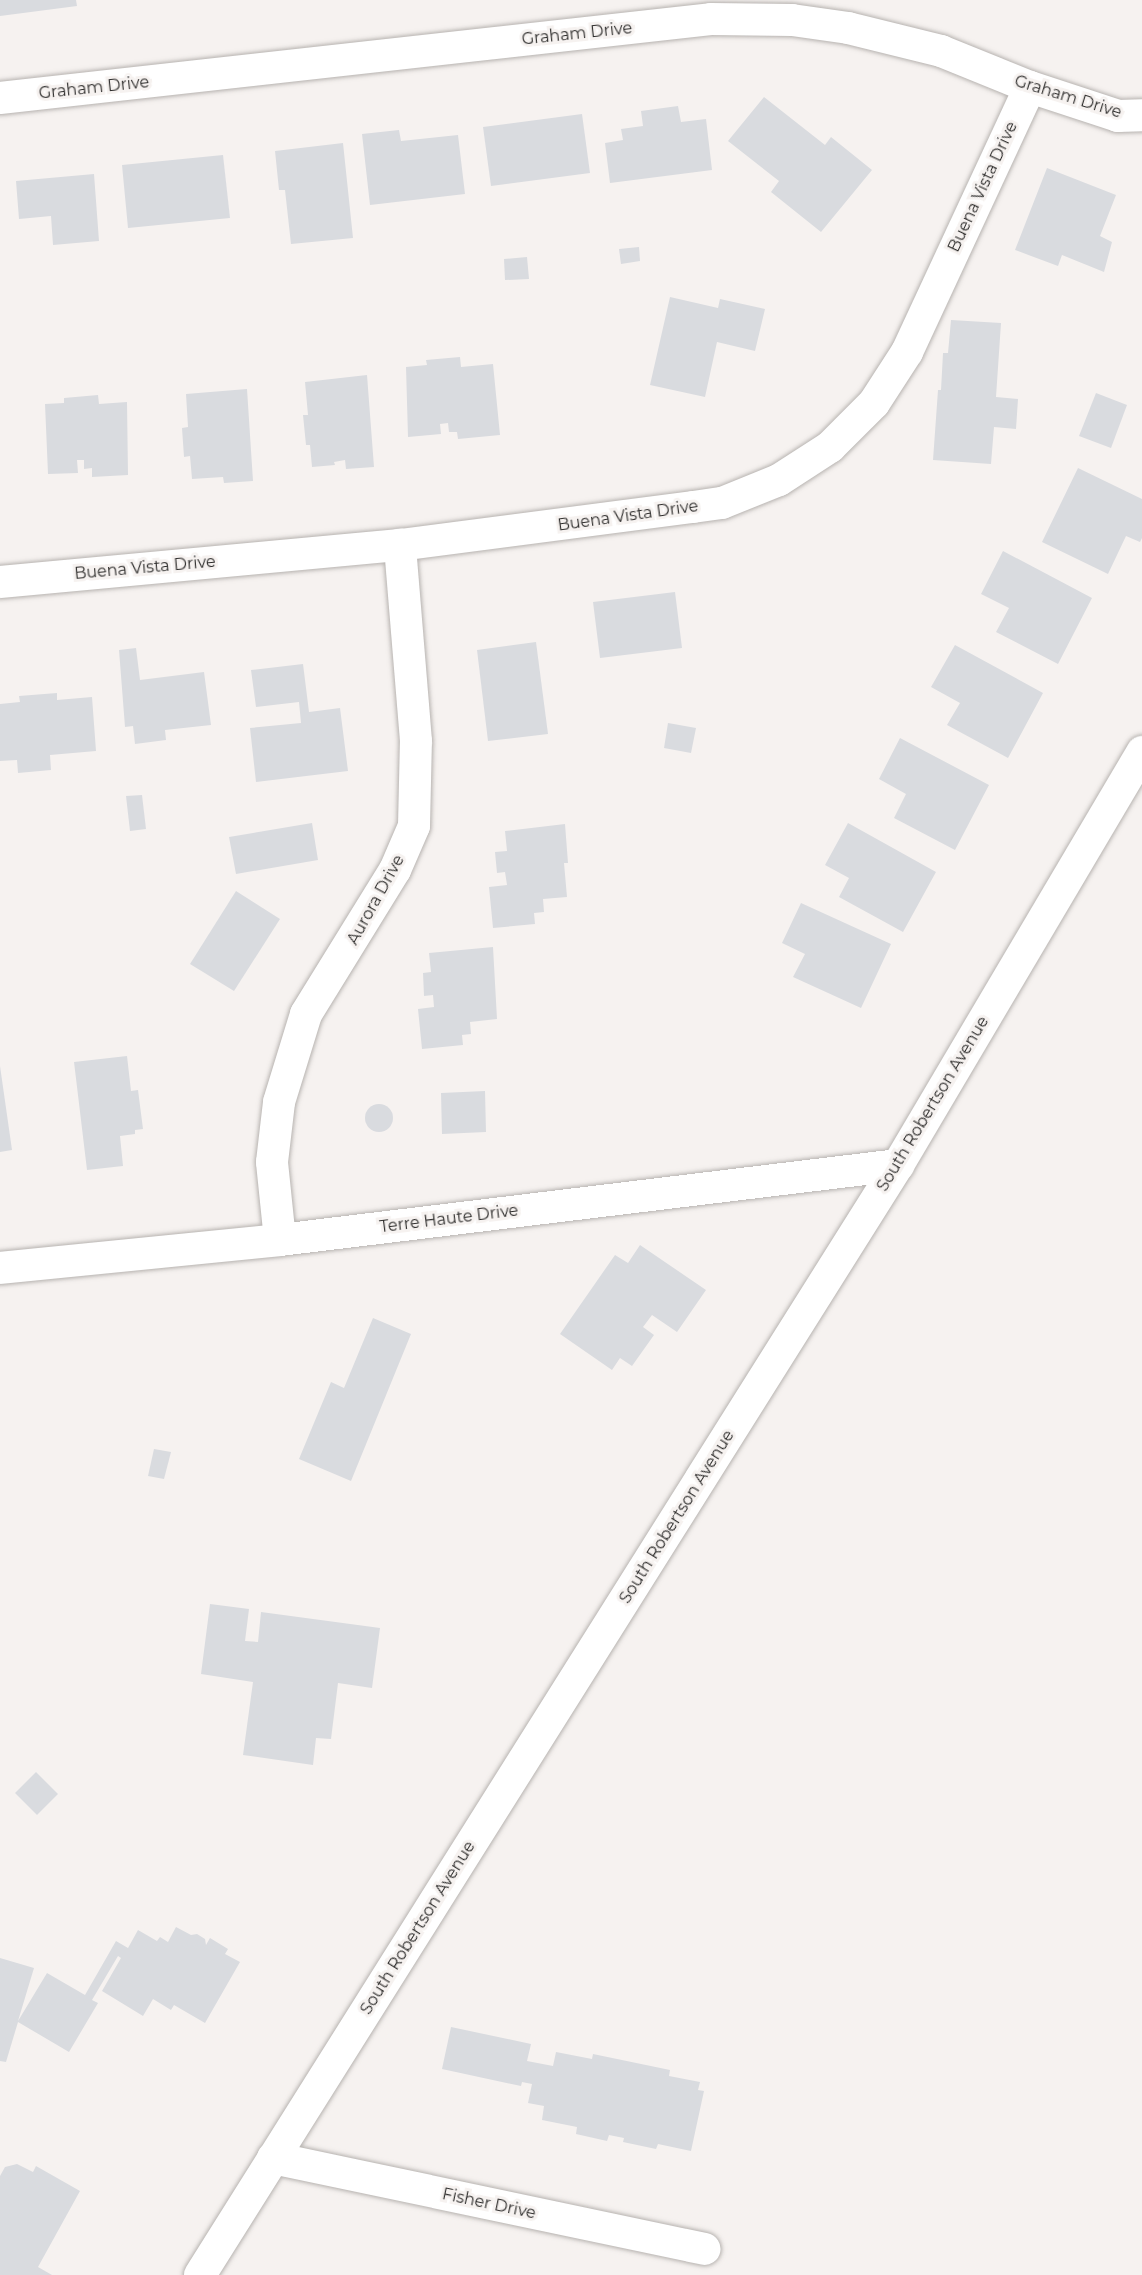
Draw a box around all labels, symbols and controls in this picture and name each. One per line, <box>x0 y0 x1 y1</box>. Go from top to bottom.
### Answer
street label: Graham Drive <box>521 19 633 49</box>
street label: Graham Drive <box>1012 72 1124 122</box>
street label: Graham Drive <box>38 73 150 103</box>
street label: Buena Vista Drive <box>944 119 1022 255</box>
street label: Buena Vista Drive <box>557 497 699 535</box>
street label: Buena Vista Drive <box>74 552 216 584</box>
street label: Aurora Drive <box>343 852 409 948</box>
street label: South Robertson Avenue <box>873 1013 993 1195</box>
street label: Terre Haute Drive <box>379 1201 519 1237</box>
street label: South Robertson Avenue <box>616 1427 738 1607</box>
street label: South Robertson Avenue <box>357 1838 479 2018</box>
street label: Fisher Drive <box>440 2185 538 2223</box>

